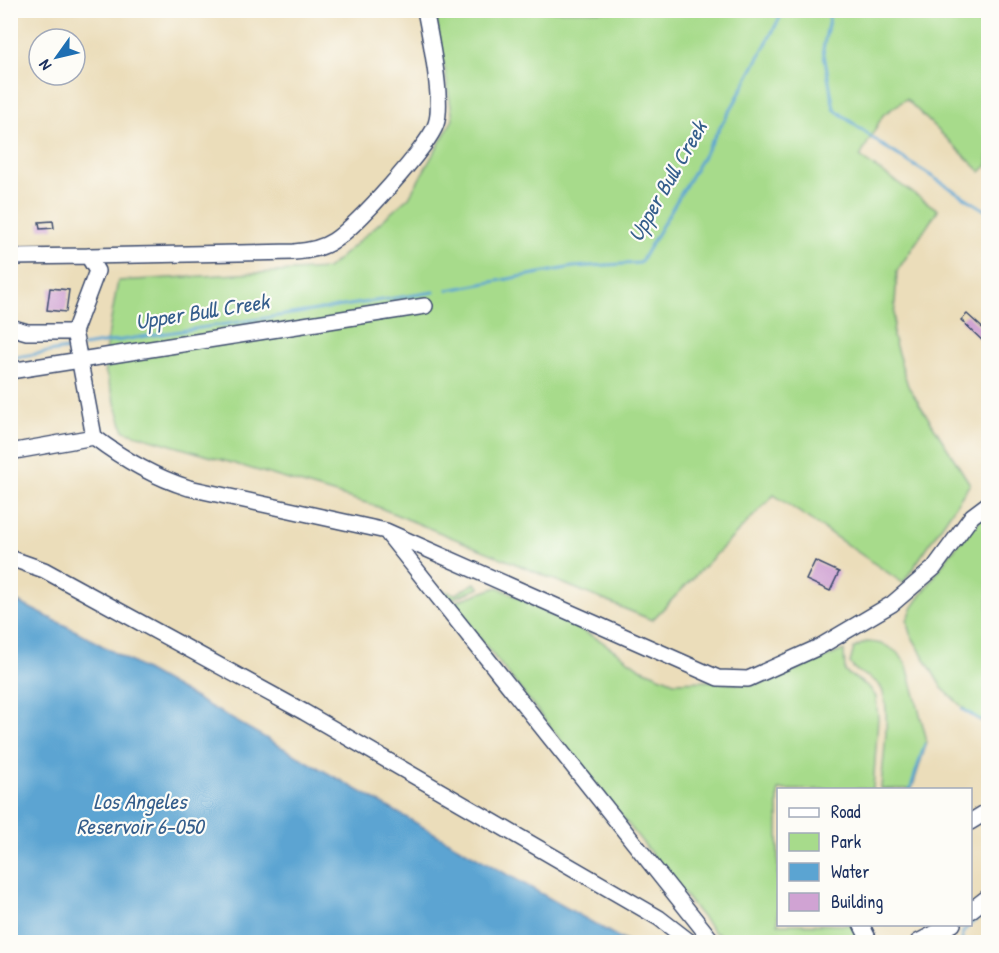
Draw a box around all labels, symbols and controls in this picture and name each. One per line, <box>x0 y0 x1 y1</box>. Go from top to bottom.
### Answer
north arrow <box>27 27 87 87</box>
text: N <box>33 55 56 75</box>
water label: Upper Bull Creek <box>620 113 715 247</box>
water label: Upper Bull Creek <box>133 285 273 336</box>
water label: Los Angeles Reservoir 6-050 <box>76 786 206 841</box>
legend <box>777 788 972 926</box>
text: Road <box>831 799 861 824</box>
text: Park <box>831 829 862 854</box>
text: Water <box>831 859 869 884</box>
text: Building <box>831 889 883 914</box>

